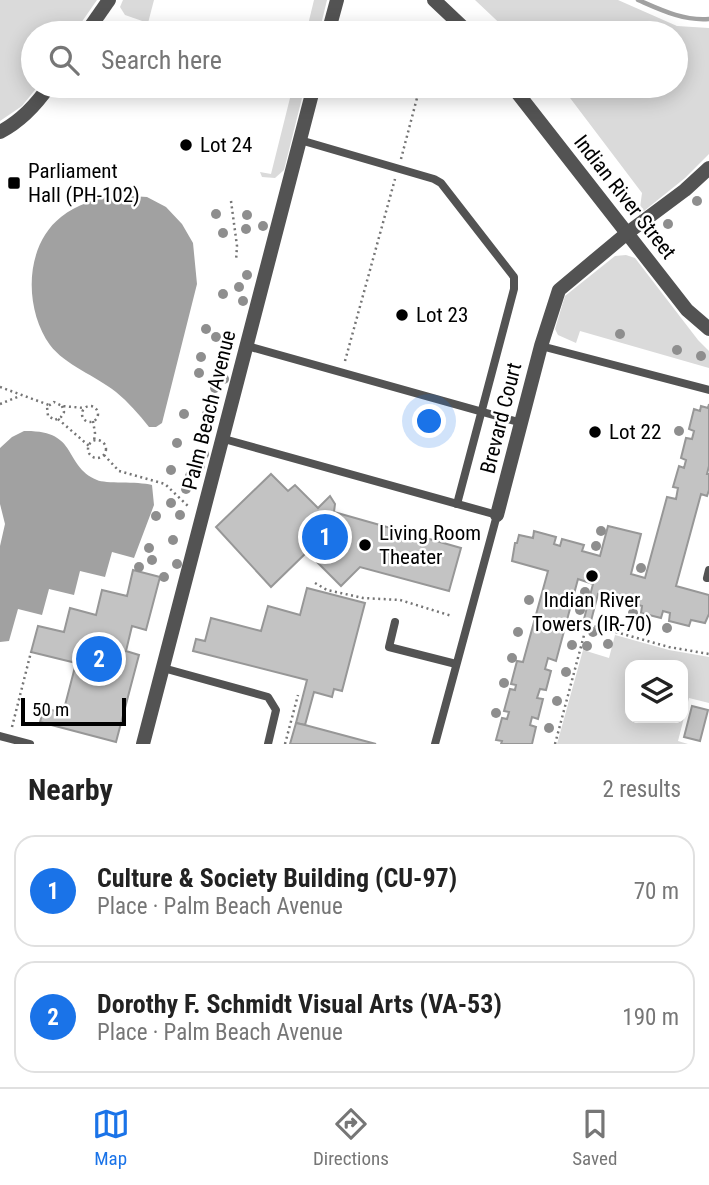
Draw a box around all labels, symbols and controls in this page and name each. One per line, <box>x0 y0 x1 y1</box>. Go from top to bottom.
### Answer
search box <box>21 21 688 98</box>
icon: search <box>45 41 83 79</box>
text: Search here <box>101 45 222 75</box>
street label: Indian River Street <box>569 130 681 264</box>
place label: Lot 24 <box>200 133 252 157</box>
marker: Lot 24 <box>178 137 194 153</box>
place label: Parliament Hall (PH-102) <box>28 159 140 207</box>
marker: Parliament Hall (PH-102) <box>6 175 22 191</box>
place label: Lot 23 <box>416 303 468 327</box>
marker: Lot 23 <box>394 307 410 323</box>
street label: Palm Beach Avenue <box>178 328 240 492</box>
street label: Brevard Court <box>476 360 526 476</box>
your location <box>412 404 446 438</box>
place label: Lot 22 <box>609 420 661 444</box>
marker: Lot 22 <box>587 424 603 440</box>
pin: 1 <box>302 511 348 563</box>
place label: Living Room Theater <box>379 521 481 569</box>
marker: Living Room Theater <box>357 537 373 553</box>
marker: Indian River Towers (IR-70) <box>584 568 600 584</box>
place label: Indian River Towers (IR-70) <box>532 588 652 636</box>
pin: 2 <box>76 633 122 685</box>
map controls <box>625 660 688 723</box>
button: layers <box>625 660 688 723</box>
scale bar <box>21 695 126 727</box>
text: 50 m <box>32 698 69 721</box>
text: Nearby <box>28 772 113 807</box>
text: 2 results <box>603 776 681 803</box>
text: Culture & Society Building (CU-97) <box>97 863 457 893</box>
text: 1 <box>47 878 59 905</box>
text: 70 m <box>634 878 679 905</box>
text: Place · Palm Beach Avenue <box>97 893 343 920</box>
text: Dorothy F. Schmidt Visual Arts (VA-53) <box>97 989 502 1019</box>
text: 2 <box>47 1004 59 1031</box>
text: 190 m <box>622 1004 679 1031</box>
text: Place · Palm Beach Avenue <box>97 1019 343 1046</box>
tab: Map <box>92 1105 130 1170</box>
tab: Directions <box>313 1105 389 1170</box>
tab: Saved <box>572 1105 617 1170</box>

